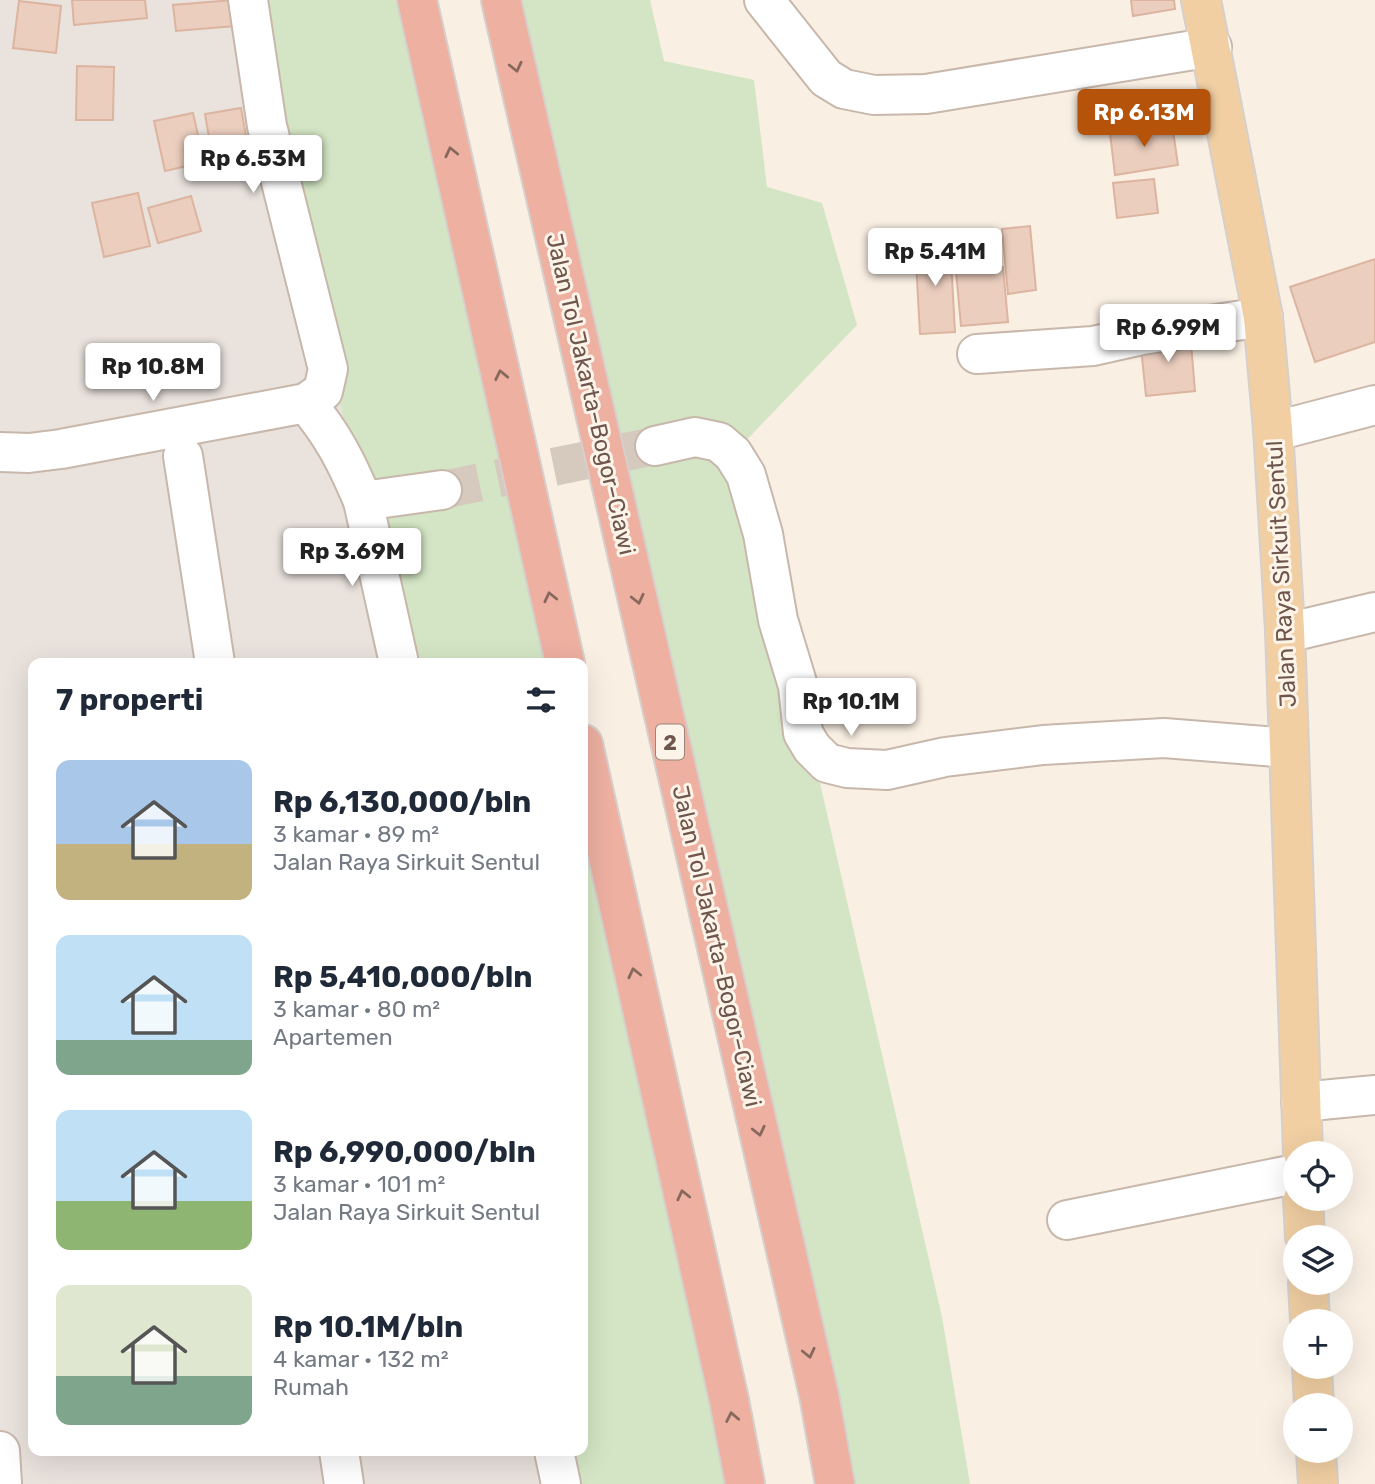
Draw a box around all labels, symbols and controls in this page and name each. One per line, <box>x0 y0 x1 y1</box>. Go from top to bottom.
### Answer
one-way arrow <box>508 61 523 73</box>
pin: Rp 6.13M <box>1072 90 1216 149</box>
text: Rp 6.13M <box>1094 98 1194 126</box>
pin: Rp 6.53M <box>181 136 325 195</box>
text: Rp 6.53M <box>200 144 306 172</box>
one-way arrow <box>445 147 460 159</box>
pin: Rp 5.41M <box>863 229 1007 288</box>
street label: Jalan Tol Jakarta–Bogor–Ciawi <box>540 231 642 557</box>
text: Rp 5.41M <box>884 237 986 265</box>
pin: Rp 6.99M <box>1096 304 1240 364</box>
text: Rp 6.99M <box>1116 313 1220 341</box>
pin: Rp 10.8M <box>81 344 225 403</box>
text: Rp 10.8M <box>101 352 205 380</box>
one-way arrow <box>494 369 509 381</box>
street label: Jalan Raya Sirkuit Sentul <box>1260 440 1302 708</box>
pin: Rp 3.69M <box>280 528 424 588</box>
text: Rp 3.69M <box>299 537 405 565</box>
one-way arrow <box>544 591 558 603</box>
one-way arrow <box>629 593 644 605</box>
pin: Rp 10.1M <box>779 678 923 738</box>
icon: filters <box>522 681 560 719</box>
text: 7 properti <box>56 682 203 718</box>
text: Rp 10.1M <box>802 687 900 715</box>
road number: 2 <box>656 724 684 760</box>
street label: Jalan Tol Jakarta–Bogor–Ciawi <box>666 783 768 1109</box>
text: Rp 6,130,000/bln <box>273 784 531 820</box>
icon: home <box>112 788 196 872</box>
text: 3 kamar · 89 m² <box>273 820 439 848</box>
text: Jalan Raya Sirkuit Sentul <box>273 848 540 876</box>
text: Rp 5,410,000/bln <box>273 959 533 995</box>
icon: home <box>112 963 196 1047</box>
one-way arrow <box>627 967 642 979</box>
text: 3 kamar · 80 m² <box>273 995 440 1023</box>
text: Apartemen <box>273 1023 393 1051</box>
one-way arrow <box>751 1125 765 1137</box>
text: Rp 6,990,000/bln <box>273 1134 536 1170</box>
icon: home <box>112 1138 196 1222</box>
map controls <box>1283 1141 1353 1463</box>
button: locate <box>1283 1141 1353 1211</box>
text: 3 kamar · 101 m² <box>273 1170 445 1198</box>
one-way arrow <box>677 1189 691 1201</box>
text: Jalan Raya Sirkuit Sentul <box>273 1198 540 1226</box>
button: layers <box>1283 1225 1353 1295</box>
text: Rp 10.1M/bln <box>273 1309 463 1345</box>
button: + <box>1283 1309 1353 1379</box>
icon: home <box>112 1313 196 1397</box>
text: 4 kamar · 132 m² <box>273 1345 449 1373</box>
one-way arrow <box>801 1347 816 1359</box>
text: Rumah <box>273 1373 349 1401</box>
button: − <box>1283 1393 1353 1463</box>
one-way arrow <box>725 1411 740 1423</box>

